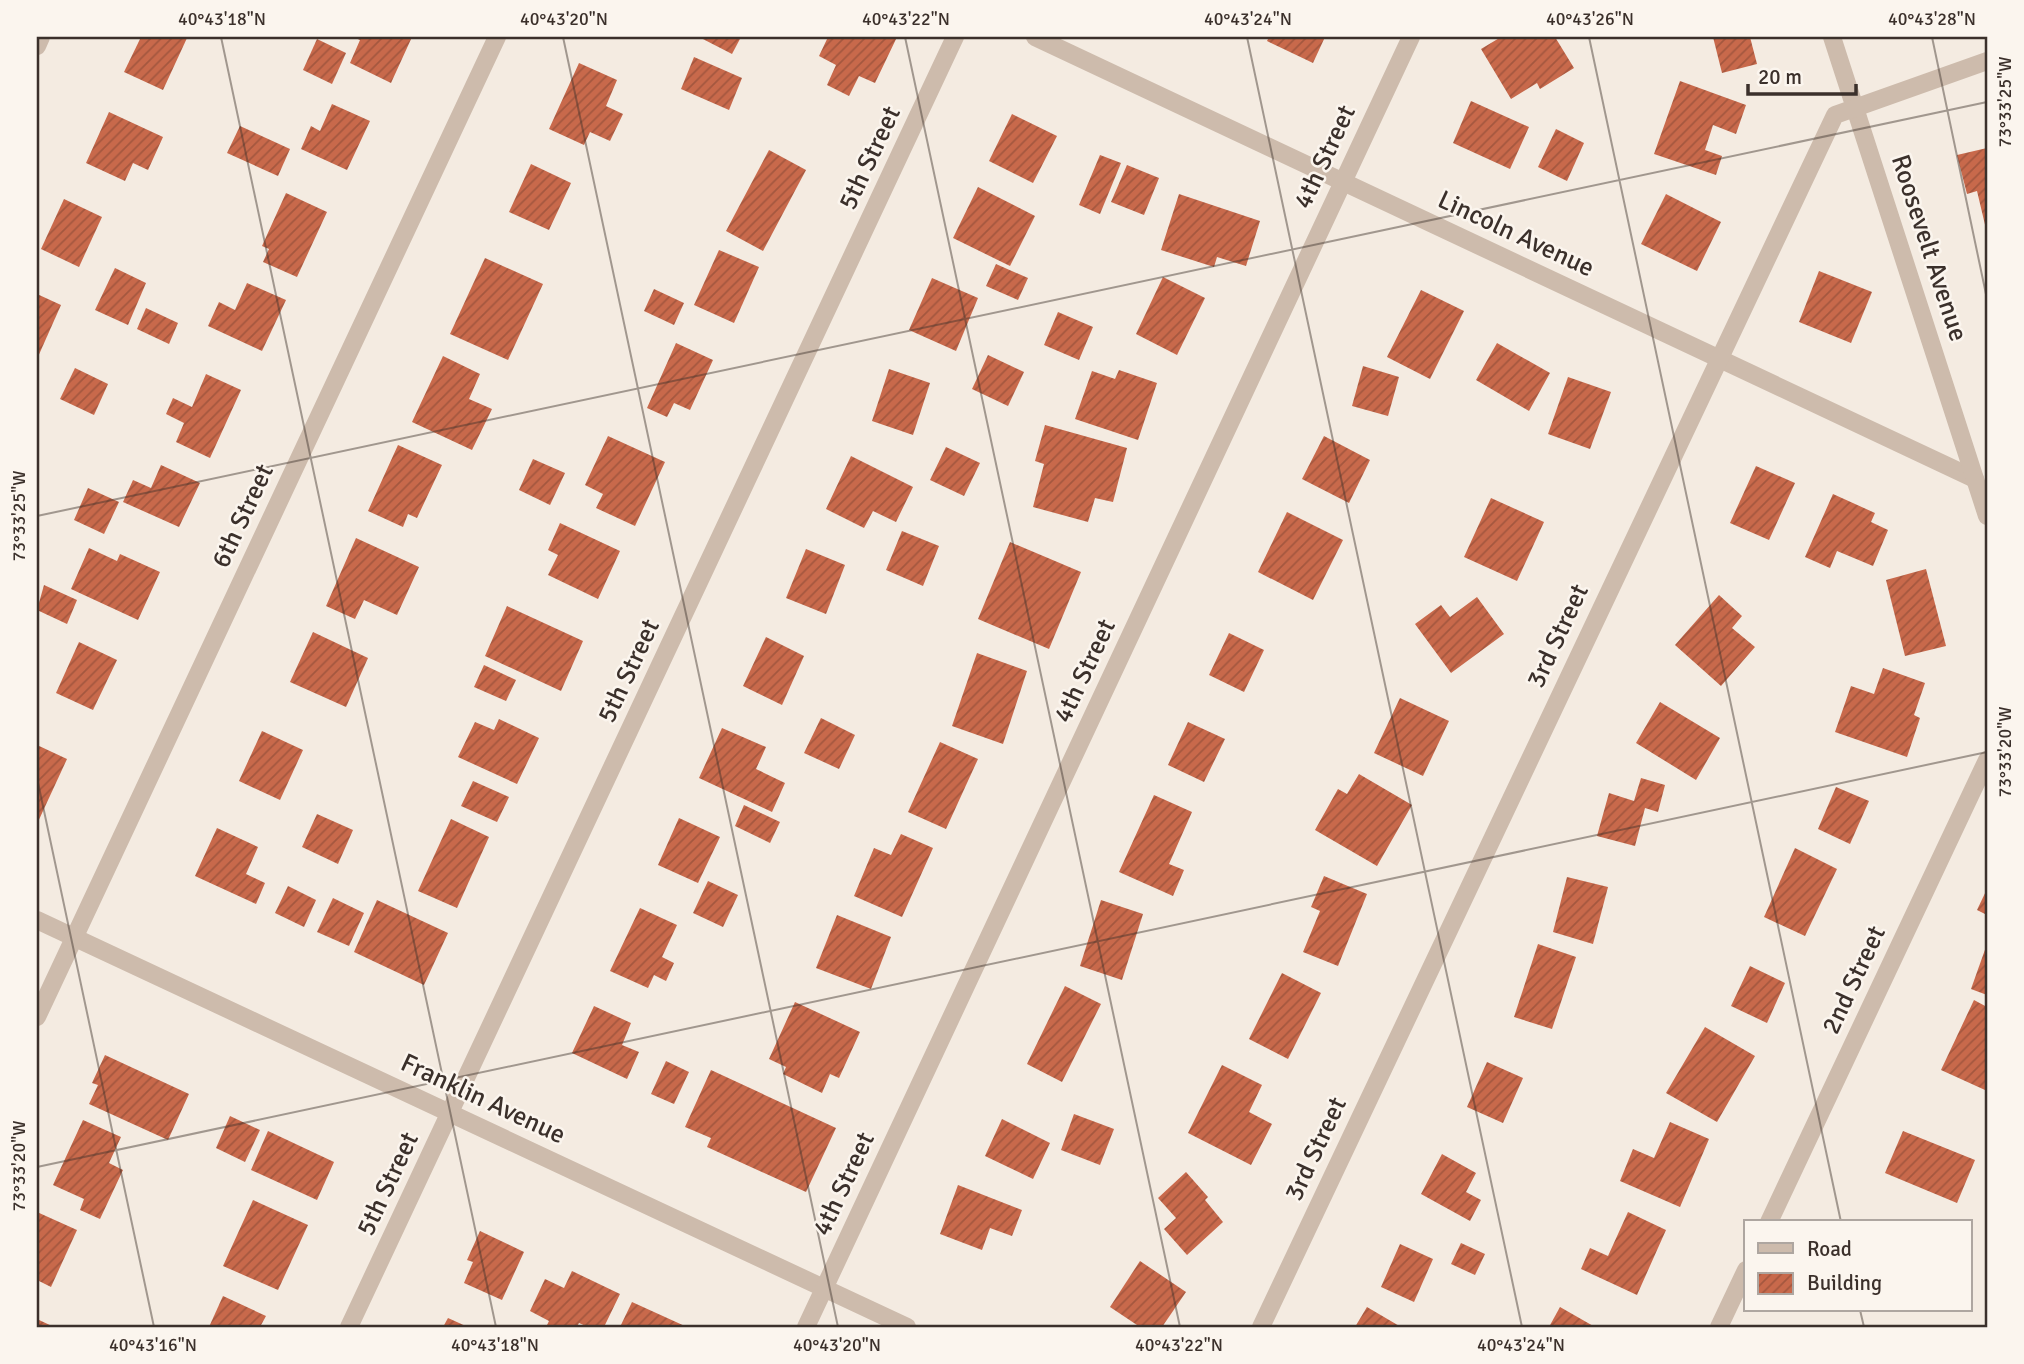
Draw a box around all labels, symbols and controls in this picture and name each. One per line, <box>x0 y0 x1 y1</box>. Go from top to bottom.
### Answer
text: 40°43'18"N <box>178 8 266 30</box>
text: 40°43'20"N <box>520 8 608 30</box>
text: 40°43'22"N <box>862 8 950 30</box>
text: 40°43'24"N <box>1204 8 1292 30</box>
text: 40°43'26"N <box>1546 8 1634 30</box>
text: 40°43'28"N <box>1888 8 1976 30</box>
scale bar <box>1748 52 1856 96</box>
text: 73°33'25"W <box>1994 57 2016 147</box>
text: 20 m <box>1758 64 1802 90</box>
street label: 4th Street <box>1287 100 1363 214</box>
street label: 5th Street <box>832 101 908 215</box>
street label: Roosevelt Avenue <box>1884 151 1974 345</box>
street label: Lincoln Avenue <box>1433 184 1599 284</box>
street label: 6th Street <box>205 459 281 573</box>
text: 73°33'25"W <box>8 471 30 561</box>
street label: 3rd Street <box>1520 579 1596 693</box>
street label: 5th Street <box>591 614 667 728</box>
street label: 4th Street <box>1047 614 1123 728</box>
text: 73°33'20"W <box>1994 707 2016 797</box>
street label: 2nd Street <box>1815 921 1893 1039</box>
street label: Franklin Avenue <box>396 1047 570 1151</box>
street label: 3rd Street <box>1278 1092 1354 1206</box>
text: 73°33'20"W <box>8 1121 30 1211</box>
street label: 5th Street <box>350 1127 426 1241</box>
street label: 4th Street <box>806 1127 882 1241</box>
legend <box>1744 1220 1972 1312</box>
text: Road <box>1807 1236 1852 1262</box>
text: Building <box>1807 1270 1882 1296</box>
text: 40°43'16"N <box>109 1334 197 1356</box>
text: 40°43'18"N <box>451 1334 539 1356</box>
text: 40°43'20"N <box>793 1334 881 1356</box>
text: 40°43'22"N <box>1135 1334 1223 1356</box>
text: 40°43'24"N <box>1477 1334 1565 1356</box>

